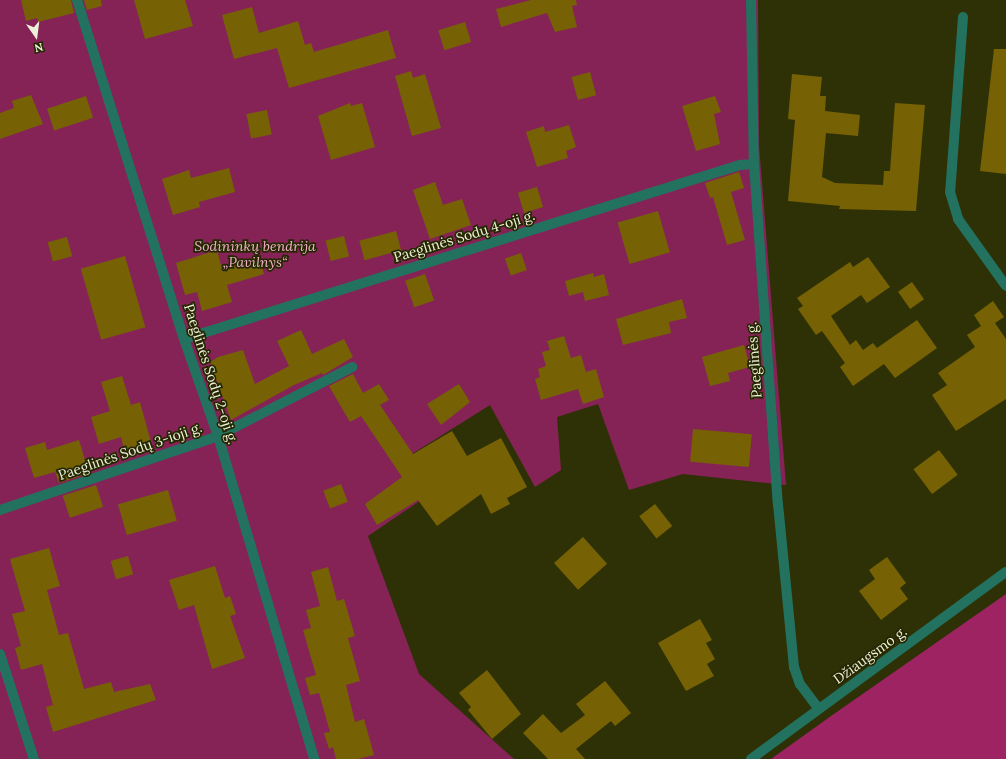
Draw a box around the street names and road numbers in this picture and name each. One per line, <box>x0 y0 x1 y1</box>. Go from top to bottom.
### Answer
street label: Paeglinės Sodų 4-oji g. <box>391 206 537 266</box>
street label: Paeglinės Sodų 2-oji g. <box>180 302 242 446</box>
street label: Paeglinės g. <box>743 321 765 399</box>
street label: Paeglinės Sodų 3-ioji g. <box>56 418 204 484</box>
street label: Džiaugsmo g. <box>830 623 910 687</box>

